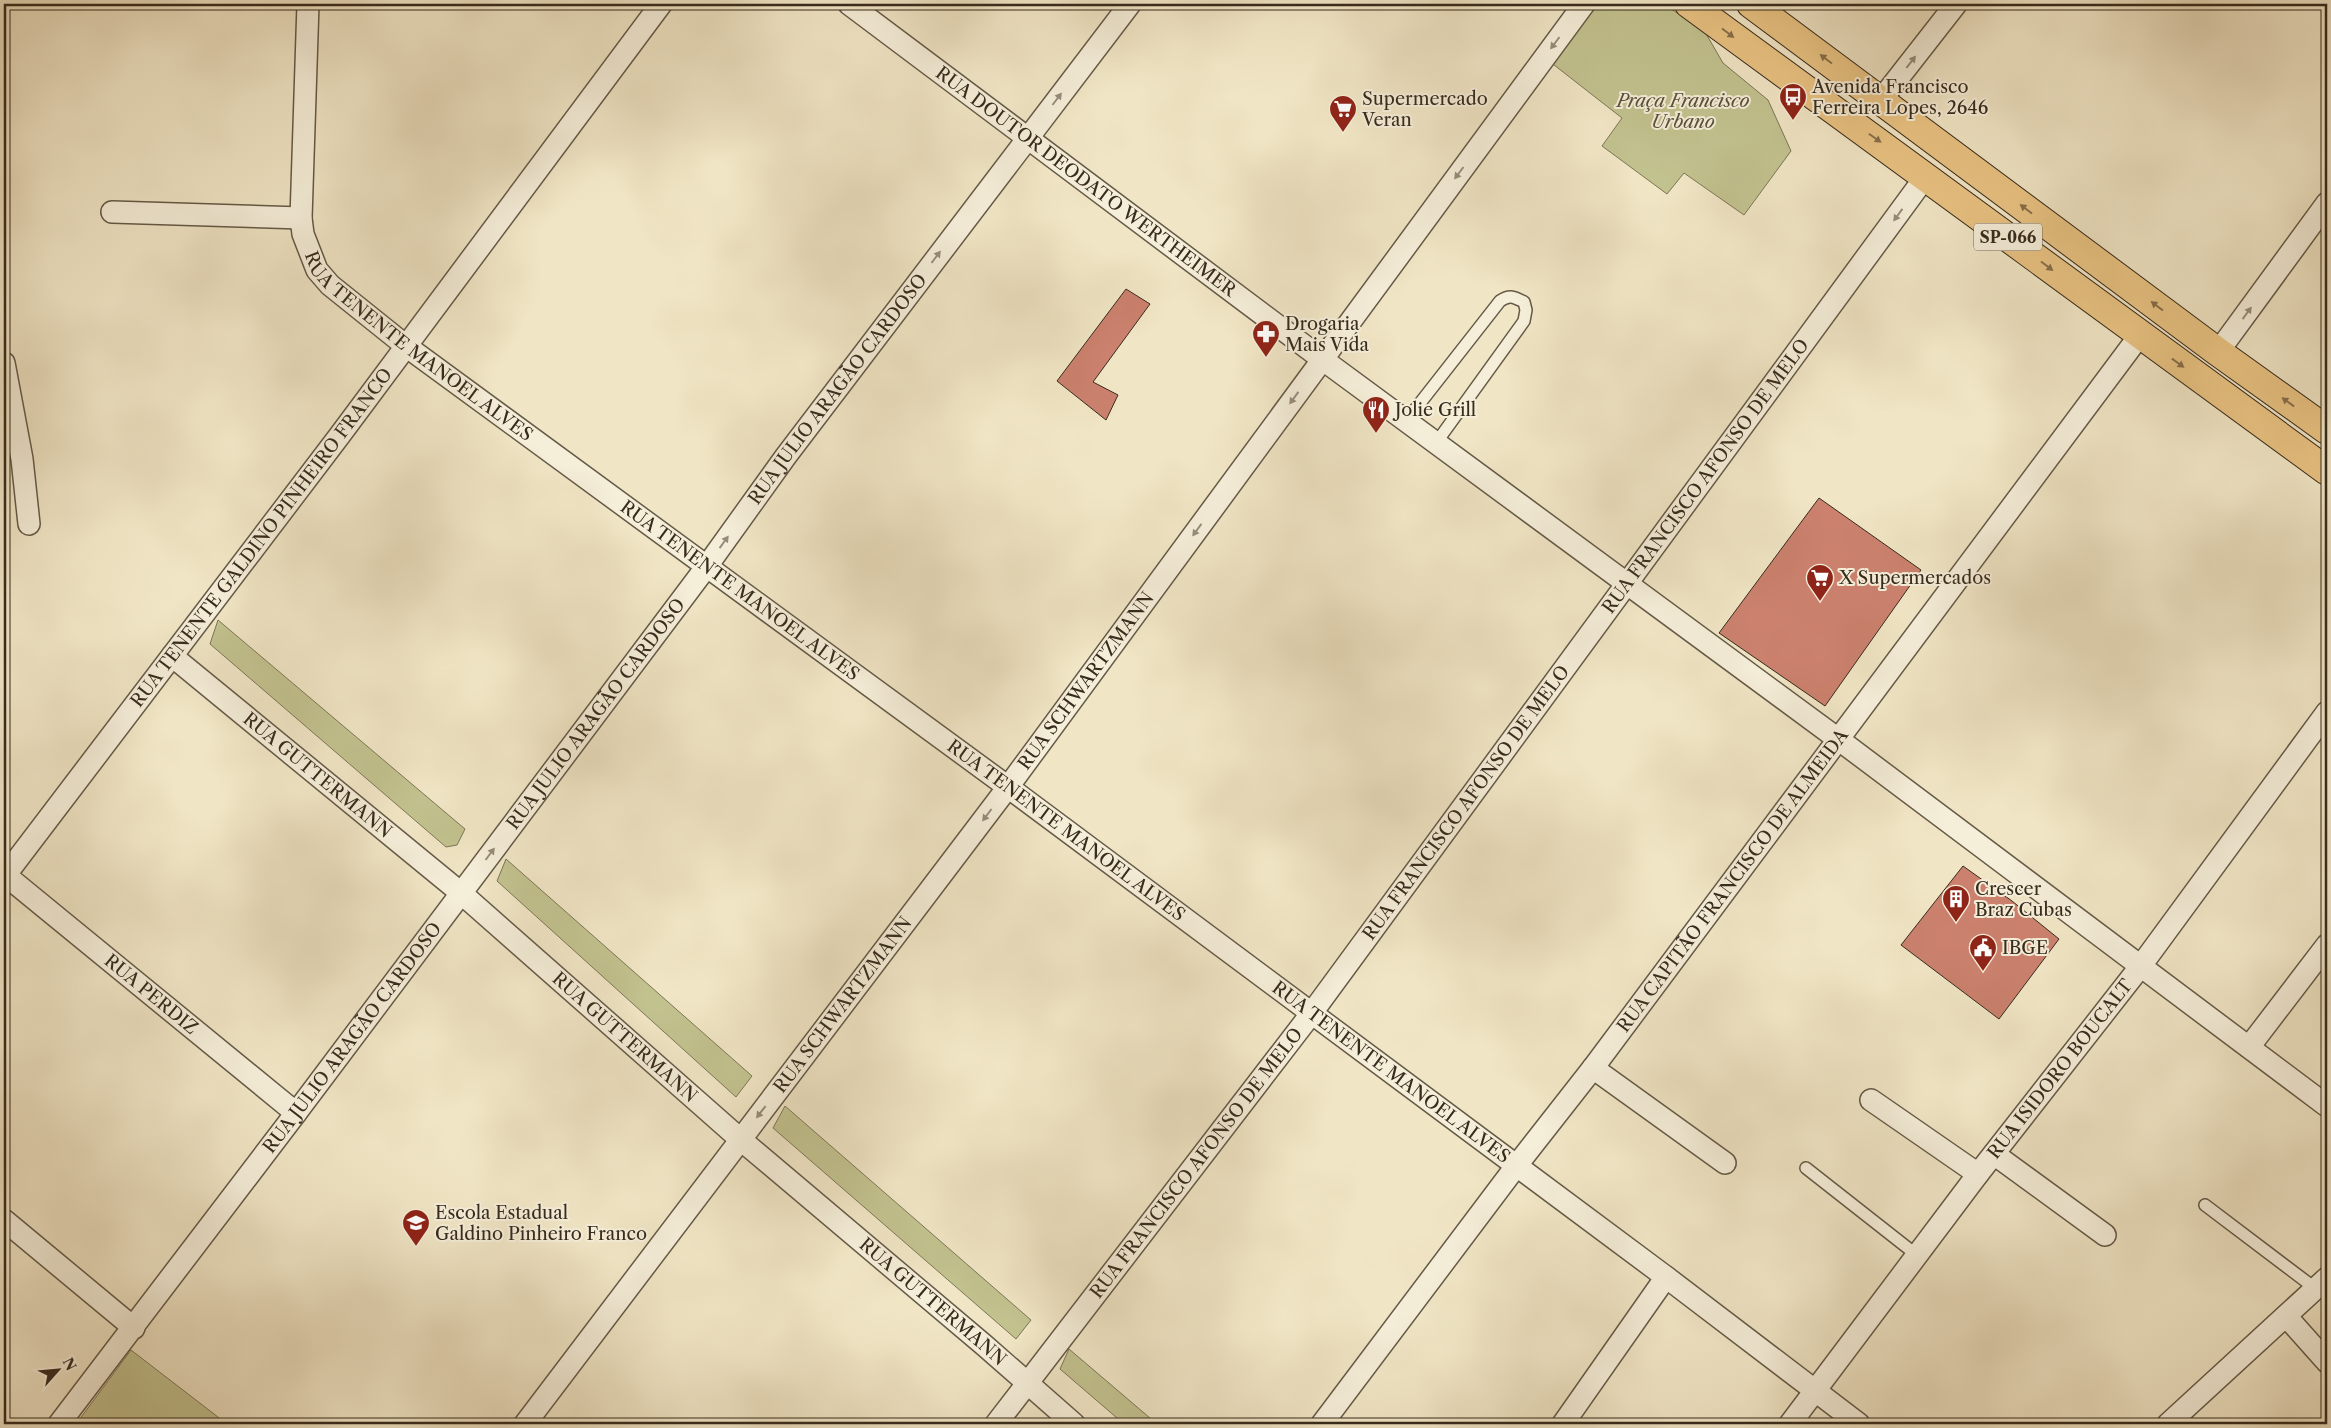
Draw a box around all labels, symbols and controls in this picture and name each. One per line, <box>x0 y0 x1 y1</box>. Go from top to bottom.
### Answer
one-way arrow <box>1721 28 1735 38</box>
one-way arrow <box>1550 36 1561 49</box>
one-way arrow <box>1820 54 1833 65</box>
one-way arrow <box>1905 55 1916 68</box>
street label: RUA DOUTOR DEODATO WERTHEIMER <box>931 62 1241 302</box>
place label: Avenida Francisco Ferreira Lopes, 2646 <box>1811 76 1988 119</box>
bus stop icon: Avenida Francisco Ferreira Lopes, 2646 <box>1778 82 1808 121</box>
place label: Supermercado Veran <box>1361 88 1488 131</box>
park label: Praça Francisco Urbano <box>1615 90 1749 133</box>
one-way arrow <box>1051 93 1062 106</box>
supermarket icon: Supermercado Veran <box>1328 94 1358 133</box>
one-way arrow <box>1868 133 1881 143</box>
one-way arrow <box>1454 167 1464 180</box>
one-way arrow <box>2020 203 2033 214</box>
one-way arrow <box>1892 208 1903 221</box>
road number: SP-066 <box>1974 223 2042 250</box>
street label: RUA TENENTE MANOEL ALVES <box>300 248 537 446</box>
one-way arrow <box>931 251 942 264</box>
one-way arrow <box>2040 261 2054 271</box>
street label: RUA JULIO ARAGÃO CARDOSO <box>744 269 932 509</box>
one-way arrow <box>2150 301 2164 311</box>
one-way arrow <box>2242 306 2252 319</box>
place label: Drogaria Mais Vida <box>1285 313 1369 356</box>
pharmacy icon: Drogaria Mais Vida <box>1251 319 1281 358</box>
street label: RUA FRANCISCO AFONSO DE MELO <box>1598 335 1814 618</box>
one-way arrow <box>2171 357 2184 368</box>
street label: RUA TENENTE GALDINO PINHEIRO FRANCO <box>126 364 397 712</box>
one-way arrow <box>1289 392 1299 405</box>
restaurant icon: Jolie Grill <box>1361 395 1391 434</box>
one-way arrow <box>2281 397 2295 407</box>
place label: Jolie Grill <box>1392 399 1476 421</box>
street label: RUA TENENTE MANOEL ALVES <box>616 496 864 685</box>
one-way arrow <box>1193 523 1203 536</box>
one-way arrow <box>719 536 730 549</box>
supermarket icon: X Supermercados <box>1805 563 1835 602</box>
place label: X Supermercados <box>1838 567 1991 589</box>
street label: RUA SCHWARTZMANN <box>1013 588 1159 774</box>
street label: RUA JULIO ARAGÃO CARDOSO <box>502 594 690 834</box>
street label: RUA FRANCISCO AFONSO DE MELO <box>1358 661 1574 944</box>
street label: RUA GUTTERMANN <box>239 708 396 843</box>
street label: RUA CAPITÃO FRANCISCO DE ALMEIDA <box>1612 724 1853 1037</box>
street label: RUA TENENTE MANOEL ALVES <box>943 735 1189 926</box>
one-way arrow <box>981 808 992 821</box>
one-way arrow <box>485 848 496 861</box>
place label: Crescer Braz Cubas <box>1975 878 2072 921</box>
building icon: Crescer Braz Cubas <box>1941 884 1971 923</box>
street label: RUA SCHWARTZMANN <box>769 912 917 1097</box>
street label: RUA JULIO ARAGÃO CARDOSO <box>258 918 446 1158</box>
public building icon: IBGE <box>1968 933 1998 972</box>
place label: IBGE <box>2002 937 2048 959</box>
street label: RUA PERDIZ <box>100 950 202 1039</box>
street label: RUA GUTTERMANN <box>548 968 702 1107</box>
street label: RUA ISIDORO BOUCALT <box>1983 974 2138 1163</box>
street label: RUA TENENTE MANOEL ALVES <box>1268 977 1514 1168</box>
street label: RUA FRANCISCO AFONSO DE MELO <box>1086 1023 1307 1303</box>
one-way arrow <box>756 1105 767 1118</box>
place label: Escola Estadual Galdino Pinheiro Franco <box>435 1202 647 1245</box>
school or university icon: Escola Estadual Galdino Pinheiro Franco <box>401 1208 431 1247</box>
street label: RUA GUTTERMANN <box>855 1233 1011 1370</box>
north arrow <box>32 1346 82 1396</box>
text: N <box>59 1355 80 1374</box>

